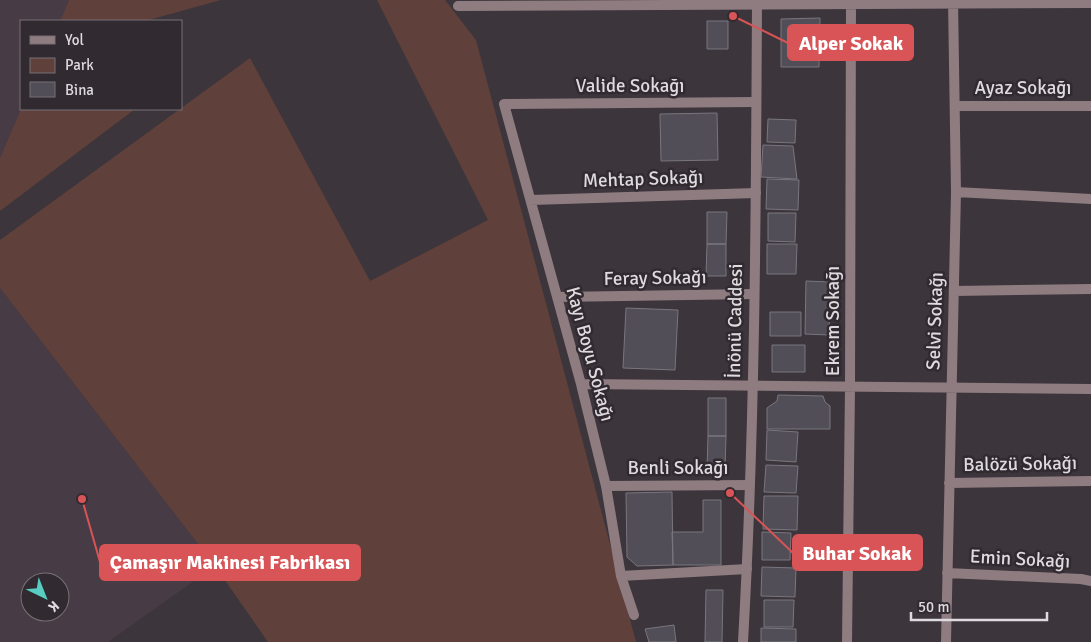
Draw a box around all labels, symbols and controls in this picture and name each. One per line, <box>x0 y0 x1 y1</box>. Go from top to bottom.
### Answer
legend <box>20 20 182 110</box>
callout: Alper Sokak <box>788 25 913 60</box>
text: Yol <box>65 31 84 49</box>
text: Alper Sokak <box>799 31 904 56</box>
text: Park <box>65 56 94 74</box>
street label: Valide Sokağı <box>576 74 684 98</box>
street label: Ayaz Sokağı <box>975 76 1072 100</box>
text: Bina <box>65 81 94 99</box>
street label: Mehtap Sokağı <box>582 165 704 193</box>
street label: İnönü Caddesi <box>722 263 748 379</box>
street label: Feray Sokağı <box>603 265 707 291</box>
street label: Ekrem Sokağı <box>821 266 845 376</box>
street label: Selvi Sokağı <box>921 272 949 370</box>
street label: Kayı Boyu Sokağı <box>561 284 619 424</box>
street label: Balözü Sokağı <box>963 451 1077 477</box>
street label: Benli Sokağı <box>628 456 728 480</box>
callout: Buhar Sokak <box>793 535 922 570</box>
text: Buhar Sokak <box>802 541 912 566</box>
street label: Emin Sokağı <box>969 544 1071 574</box>
callout: Çamaşır Makinesi Fabrikası <box>100 545 360 580</box>
text: Çamaşır Makinesi Fabrikası <box>110 550 350 575</box>
north arrow <box>20 572 70 622</box>
scale bar <box>911 590 1047 622</box>
text: K <box>44 597 62 616</box>
text: 50 m <box>918 598 949 616</box>

